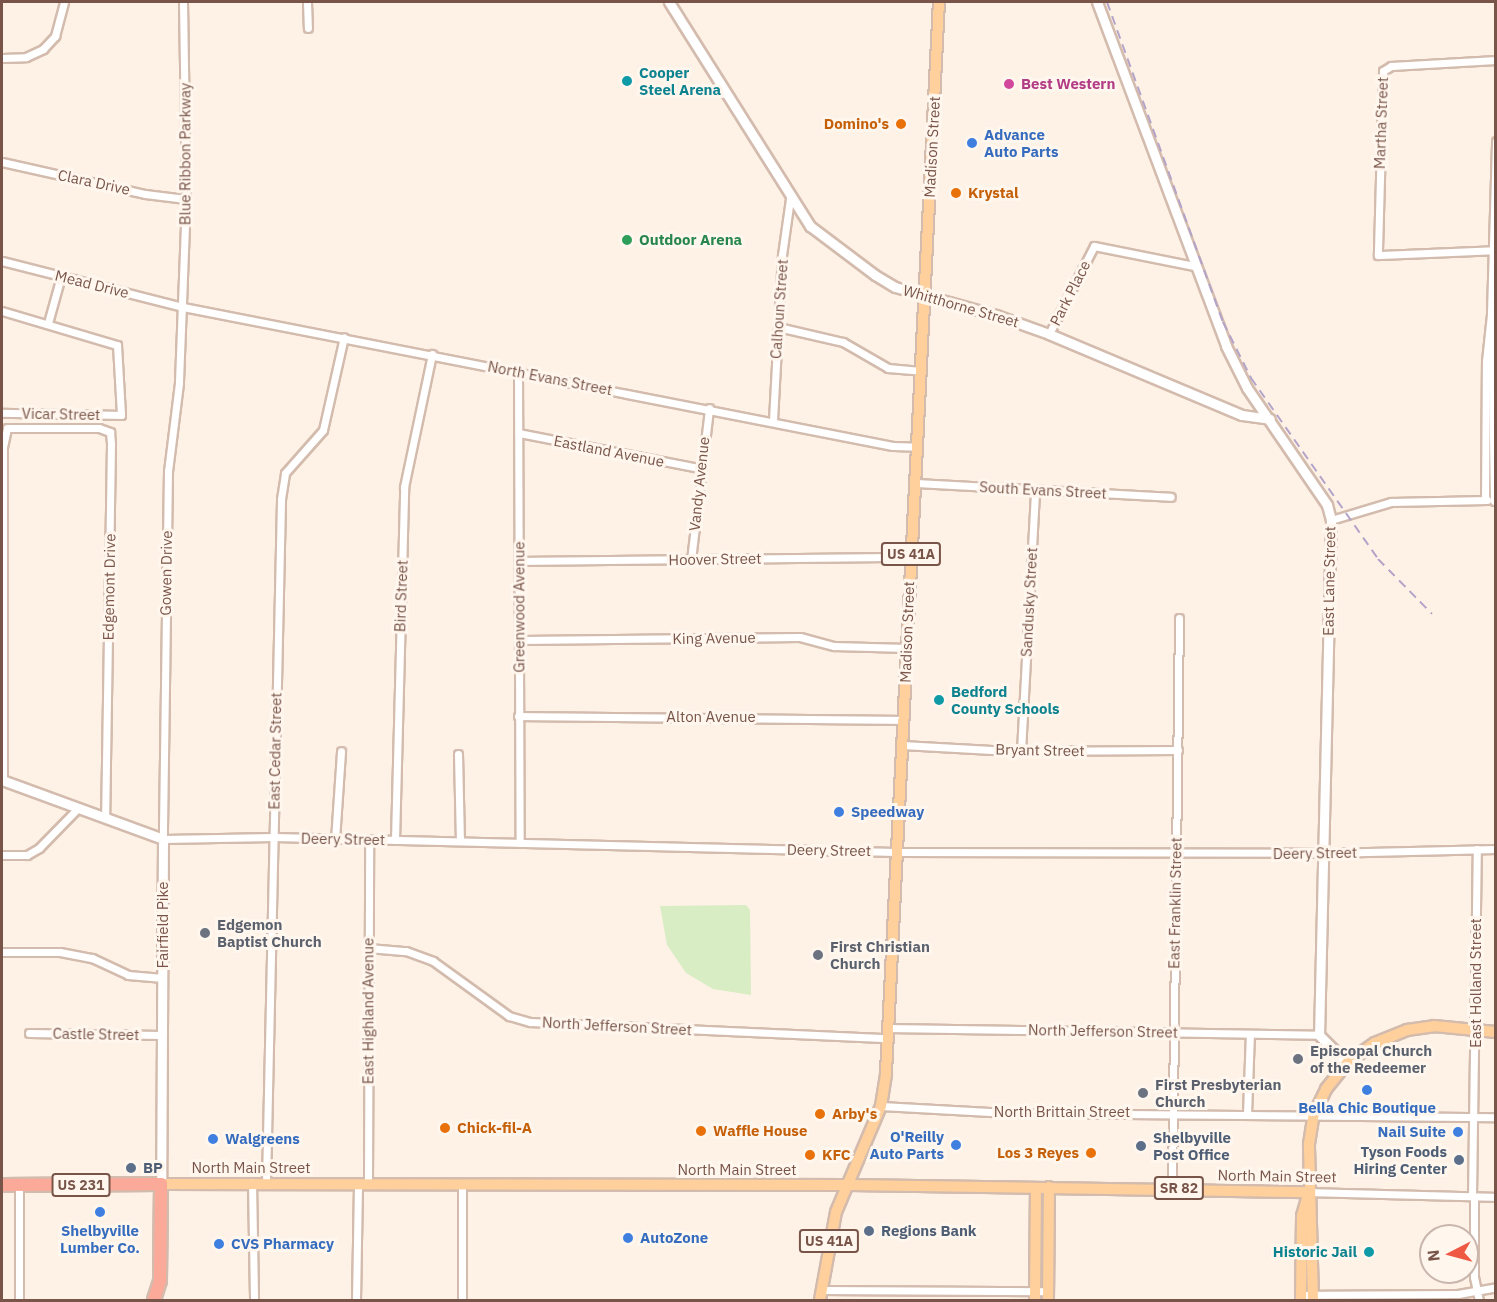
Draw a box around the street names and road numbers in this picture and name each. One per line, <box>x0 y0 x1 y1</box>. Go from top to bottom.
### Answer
street label: Martha Street <box>1370 77 1392 169</box>
street label: Blue Ribbon Parkway <box>176 83 194 225</box>
street label: Madison Street <box>920 96 944 198</box>
street label: Clara Drive <box>56 166 132 198</box>
street label: Park Place <box>1046 257 1094 329</box>
street label: Calhoun Street <box>767 258 791 360</box>
street label: Mead Drive <box>53 266 131 302</box>
street label: Whitthorne Street <box>901 281 1021 331</box>
street label: North Evans Street <box>486 357 614 399</box>
street label: Vicar Street <box>22 404 100 424</box>
street label: Eastland Avenue <box>552 431 666 471</box>
street label: Vandy Avenue <box>685 436 713 532</box>
street label: South Evans Street <box>979 478 1107 502</box>
street label: East Lane Street <box>1319 526 1339 636</box>
street label: Gowen Drive <box>156 530 176 616</box>
street label: Edgemont Drive <box>99 533 119 641</box>
street label: Greenwood Avenue <box>510 541 528 673</box>
road number: US 41A <box>880 543 942 565</box>
street label: Sandusky Street <box>1017 547 1041 657</box>
street label: Hoover Street <box>668 549 762 569</box>
street label: Bird Street <box>391 560 411 632</box>
street label: Madison Street <box>896 581 918 683</box>
street label: King Avenue <box>672 628 756 648</box>
street label: East Cedar Street <box>265 692 285 810</box>
street label: Alton Avenue <box>666 708 756 726</box>
street label: Bryant Street <box>995 740 1085 760</box>
street label: Deery Street <box>301 829 385 849</box>
street label: East Franklin Street <box>1165 837 1185 969</box>
street label: Deery Street <box>787 840 871 860</box>
street label: Deery Street <box>1273 843 1357 863</box>
street label: Fairfield Pike <box>154 882 172 968</box>
street label: East Holland Street <box>1467 918 1485 1048</box>
street label: East Highland Avenue <box>359 938 377 1084</box>
street label: North Jefferson Street <box>542 1013 692 1039</box>
street label: North Jefferson Street <box>1028 1021 1178 1041</box>
street label: Castle Street <box>52 1024 140 1044</box>
street label: North Brittain Street <box>994 1103 1130 1121</box>
street label: North Main Street <box>191 1159 311 1177</box>
street label: North Main Street <box>677 1161 797 1179</box>
street label: North Main Street <box>1217 1166 1337 1186</box>
road number: US 231 <box>51 1174 111 1196</box>
road number: SR 82 <box>1154 1177 1204 1199</box>
road number: US 41A <box>798 1230 860 1252</box>

